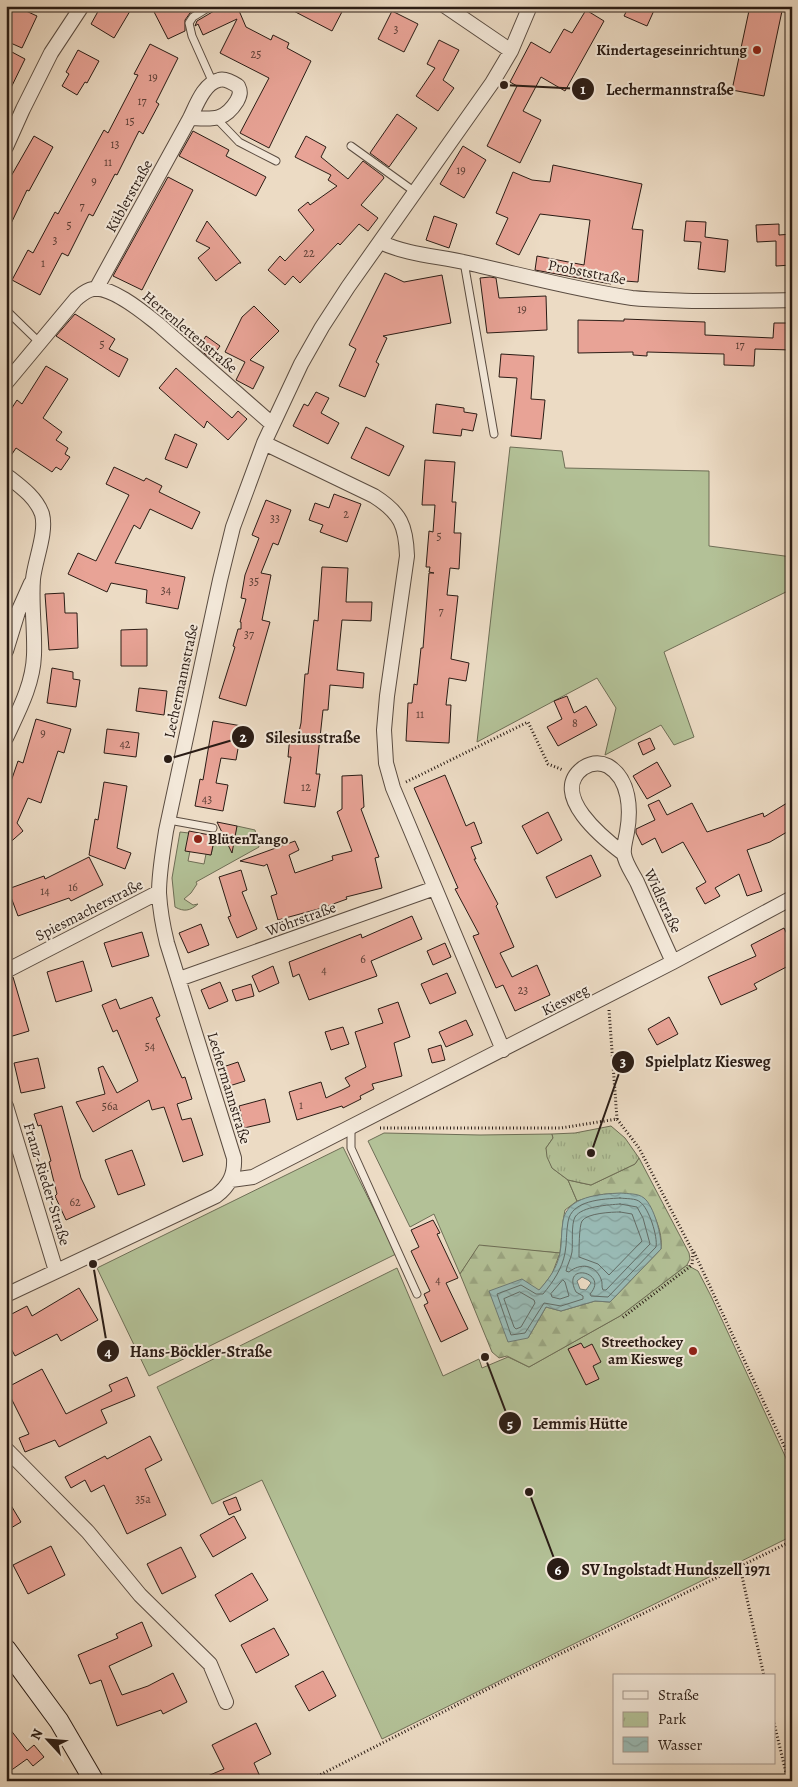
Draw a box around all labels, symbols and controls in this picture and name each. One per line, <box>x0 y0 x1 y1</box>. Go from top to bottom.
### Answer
house number: 3 <box>394 21 399 37</box>
place label: Kindertageseinrichtung <box>596 40 747 60</box>
marker: Kindertageseinrichtung <box>751 44 763 56</box>
house number: 25 <box>251 46 261 62</box>
house number: 19 <box>148 69 158 85</box>
callout: Lechermannstraße <box>571 74 744 105</box>
text: 1 <box>580 79 586 99</box>
text: Lechermannstraße <box>606 79 734 101</box>
house number: 17 <box>137 93 148 109</box>
house number: 15 <box>125 113 135 129</box>
house number: 13 <box>110 136 120 152</box>
house number: 11 <box>104 154 112 170</box>
street label: Küblerstraße <box>101 156 157 236</box>
house number: 19 <box>456 162 466 178</box>
house number: 9 <box>91 173 97 189</box>
house number: 7 <box>79 198 85 214</box>
house number: 5 <box>66 217 72 233</box>
house number: 3 <box>53 232 58 248</box>
house number: 22 <box>303 245 315 261</box>
house number: 1 <box>41 255 45 271</box>
street label: Probststraße <box>546 255 628 289</box>
street label: Herrenlettenstraße <box>138 286 242 378</box>
house number: 19 <box>517 301 527 317</box>
house number: 5 <box>99 336 105 352</box>
house number: 17 <box>735 337 746 353</box>
house number: 2 <box>343 506 349 522</box>
house number: 33 <box>270 510 280 526</box>
house number: 5 <box>436 528 442 544</box>
house number: 35 <box>249 573 259 589</box>
house number: 34 <box>161 582 172 598</box>
house number: 7 <box>438 603 444 619</box>
street label: Lechermannstraße <box>159 622 203 740</box>
house number: 37 <box>244 626 255 642</box>
house number: 11 <box>416 706 424 722</box>
house number: 8 <box>572 715 578 731</box>
callout: Silesiusstraße <box>231 722 371 753</box>
house number: 9 <box>40 725 46 741</box>
text: 2 <box>239 727 247 747</box>
text: Silesiusstraße <box>266 727 360 749</box>
house number: 42 <box>119 736 131 752</box>
house number: 12 <box>301 779 311 795</box>
house number: 43 <box>202 791 212 807</box>
place label: BlütenTango <box>208 829 289 849</box>
marker: BlütenTango <box>192 833 204 845</box>
street label: Widlstraße <box>639 865 687 937</box>
street label: Spiesmacherstraße <box>32 874 146 946</box>
house number: 16 <box>68 879 78 895</box>
house number: 14 <box>40 883 50 899</box>
street label: Wöhrstraße <box>262 897 339 941</box>
house number: 6 <box>360 951 366 967</box>
house number: 4 <box>321 962 327 978</box>
street label: Kiesweg <box>538 979 593 1020</box>
house number: 23 <box>518 982 528 998</box>
street label: Lechermannstraße <box>202 1029 256 1147</box>
house number: 54 <box>145 1038 156 1054</box>
callout: Spielplatz Kiesweg <box>611 1046 781 1077</box>
text: Spielplatz Kiesweg <box>645 1051 772 1073</box>
text: 3 <box>620 1052 626 1072</box>
house number: 1 <box>299 1097 303 1113</box>
house number: 56a <box>102 1098 119 1114</box>
street label: Franz-Rieder-Straße <box>19 1120 75 1248</box>
house number: 62 <box>69 1194 81 1210</box>
house number: 4 <box>435 1272 441 1288</box>
place label: Streethockey am Kiesweg <box>601 1332 684 1369</box>
callout: Hans-Böckler-Straße <box>95 1336 283 1367</box>
text: Hans-Böckler-Straße <box>130 1341 272 1363</box>
text: 4 <box>104 1342 112 1362</box>
marker: Streethockey am Kiesweg <box>687 1345 699 1357</box>
callout: Lemmis Hütte <box>498 1408 638 1439</box>
text: Lemmis Hütte <box>532 1413 628 1435</box>
text: 5 <box>507 1414 513 1434</box>
house number: 35a <box>135 1491 151 1507</box>
callout: SV Ingolstadt Hundszell 1971 <box>546 1554 780 1585</box>
text: SV Ingolstadt Hundszell 1971 <box>581 1559 771 1581</box>
text: 6 <box>554 1560 562 1580</box>
legend <box>613 1674 776 1764</box>
text: Straße <box>658 1685 699 1705</box>
text: Park <box>658 1709 687 1729</box>
north arrow <box>22 1714 72 1764</box>
text: N <box>26 1726 48 1743</box>
text: Wasser <box>657 1735 703 1755</box>

